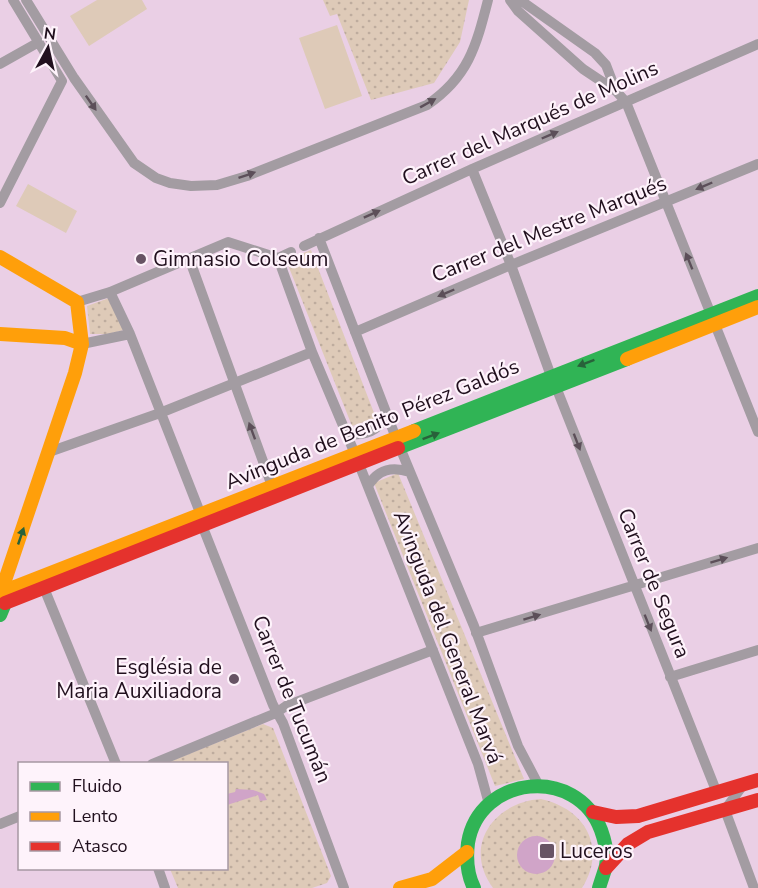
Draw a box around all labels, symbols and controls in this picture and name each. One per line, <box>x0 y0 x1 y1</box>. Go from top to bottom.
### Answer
north arrow <box>18 18 78 78</box>
text: N <box>42 22 57 46</box>
street label: Carrer del Marqués de Molins <box>397 54 663 192</box>
one-way arrow <box>85 94 97 110</box>
one-way arrow <box>420 97 436 108</box>
one-way arrow <box>542 130 560 140</box>
street label: Carrer del Mestre Marqués <box>427 169 671 289</box>
one-way arrow <box>239 170 257 180</box>
one-way arrow <box>695 182 713 191</box>
one-way arrow <box>363 209 381 218</box>
place label: Gimnasio Colseum <box>153 245 328 273</box>
one-way arrow <box>684 251 694 269</box>
marker: Gimnasio Colseum <box>134 252 148 266</box>
one-way arrow <box>437 289 455 298</box>
street label: Avinguda de Benito Pérez Galdós <box>221 352 523 496</box>
one-way arrow <box>577 358 595 368</box>
one-way arrow <box>247 422 257 440</box>
one-way arrow <box>422 431 440 441</box>
one-way arrow <box>572 433 582 451</box>
street label: Carrer de Segura <box>611 504 697 662</box>
street label: Avinguda del General Marvá <box>387 506 509 768</box>
one-way arrow <box>17 527 26 545</box>
one-way arrow <box>710 555 728 564</box>
street label: Carrer de Tucumán <box>246 611 338 787</box>
one-way arrow <box>523 611 541 621</box>
one-way arrow <box>644 614 654 632</box>
place label: Església de Maria Auxiliadora <box>56 653 222 705</box>
marker: Església de Maria Auxiliadora <box>227 672 241 686</box>
legend <box>18 762 228 870</box>
text: Fluido <box>72 774 122 798</box>
text: Lento <box>72 804 118 828</box>
text: Atasco <box>72 834 128 858</box>
place label: Luceros <box>560 837 633 865</box>
marker: Luceros <box>538 842 556 860</box>

